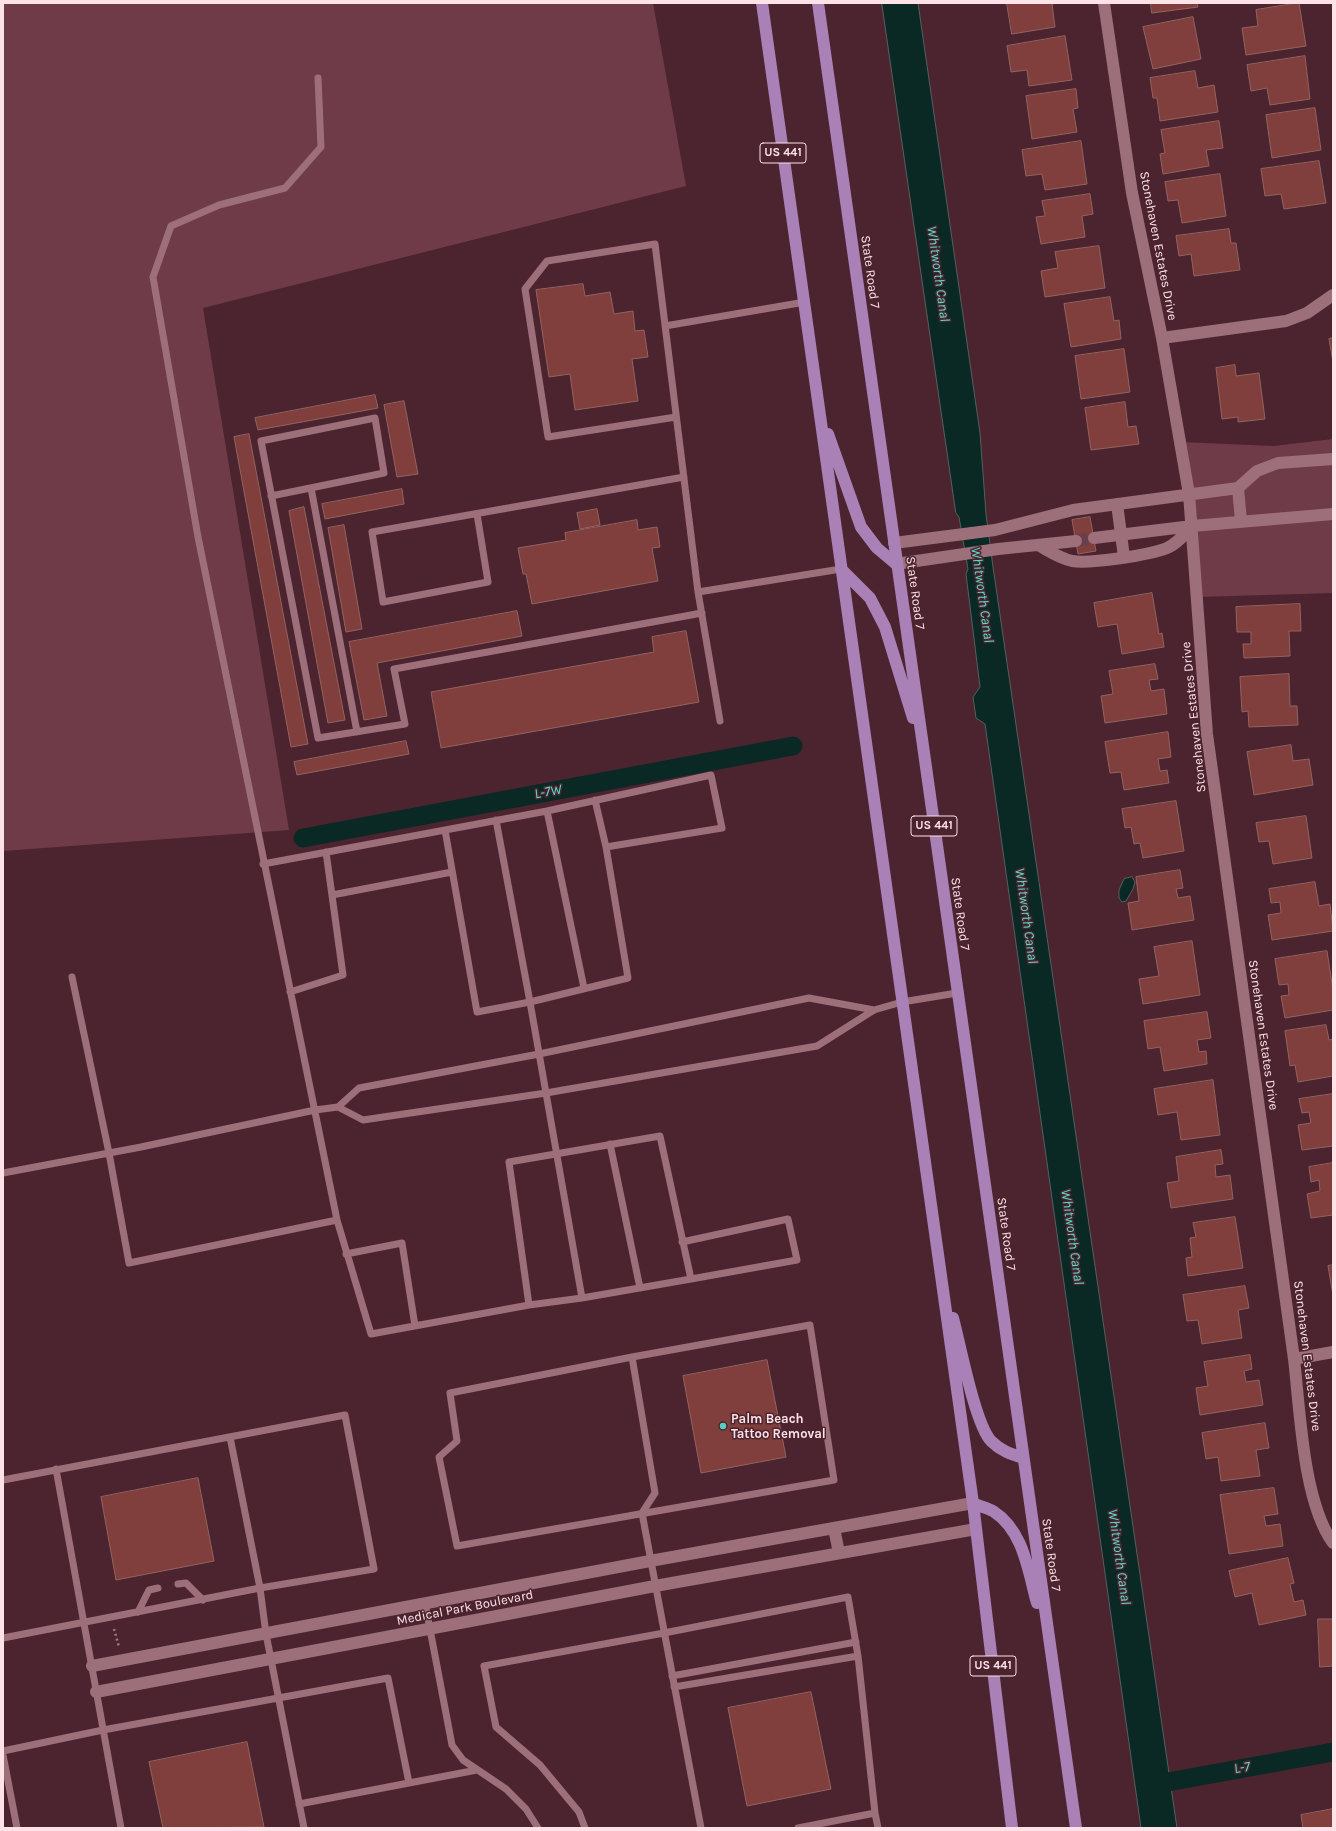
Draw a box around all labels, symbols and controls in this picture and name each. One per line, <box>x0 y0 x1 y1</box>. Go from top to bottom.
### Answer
road number: US 441 <box>760 143 806 163</box>
street label: Stonehaven Estates Drive <box>1136 170 1180 322</box>
water label: Whitworth Canal <box>923 225 953 323</box>
street label: State Road 7 <box>857 234 883 310</box>
water label: Whitworth Canal <box>967 546 997 644</box>
street label: State Road 7 <box>902 555 928 631</box>
street label: Stonehaven Estates Drive <box>1178 641 1210 793</box>
water label: L-7W <box>533 781 563 803</box>
road number: US 441 <box>911 816 957 836</box>
water label: Whitworth Canal <box>1011 867 1041 965</box>
street label: State Road 7 <box>947 876 973 952</box>
street label: Stonehaven Estates Drive <box>1245 959 1281 1111</box>
water label: Whitworth Canal <box>1057 1188 1087 1286</box>
street label: State Road 7 <box>993 1196 1019 1272</box>
street label: Stonehaven Estates Drive <box>1290 1280 1324 1432</box>
place label: Palm Beach Tattoo Removal <box>731 1411 826 1442</box>
marker: Palm Beach Tattoo Removal <box>718 1421 728 1431</box>
water label: Whitworth Canal <box>1104 1508 1134 1606</box>
street label: State Road 7 <box>1038 1517 1064 1593</box>
street label: Medical Park Boulevard <box>395 1587 535 1629</box>
road number: US 441 <box>970 1656 1016 1676</box>
water label: L-7 <box>1233 1758 1251 1778</box>

